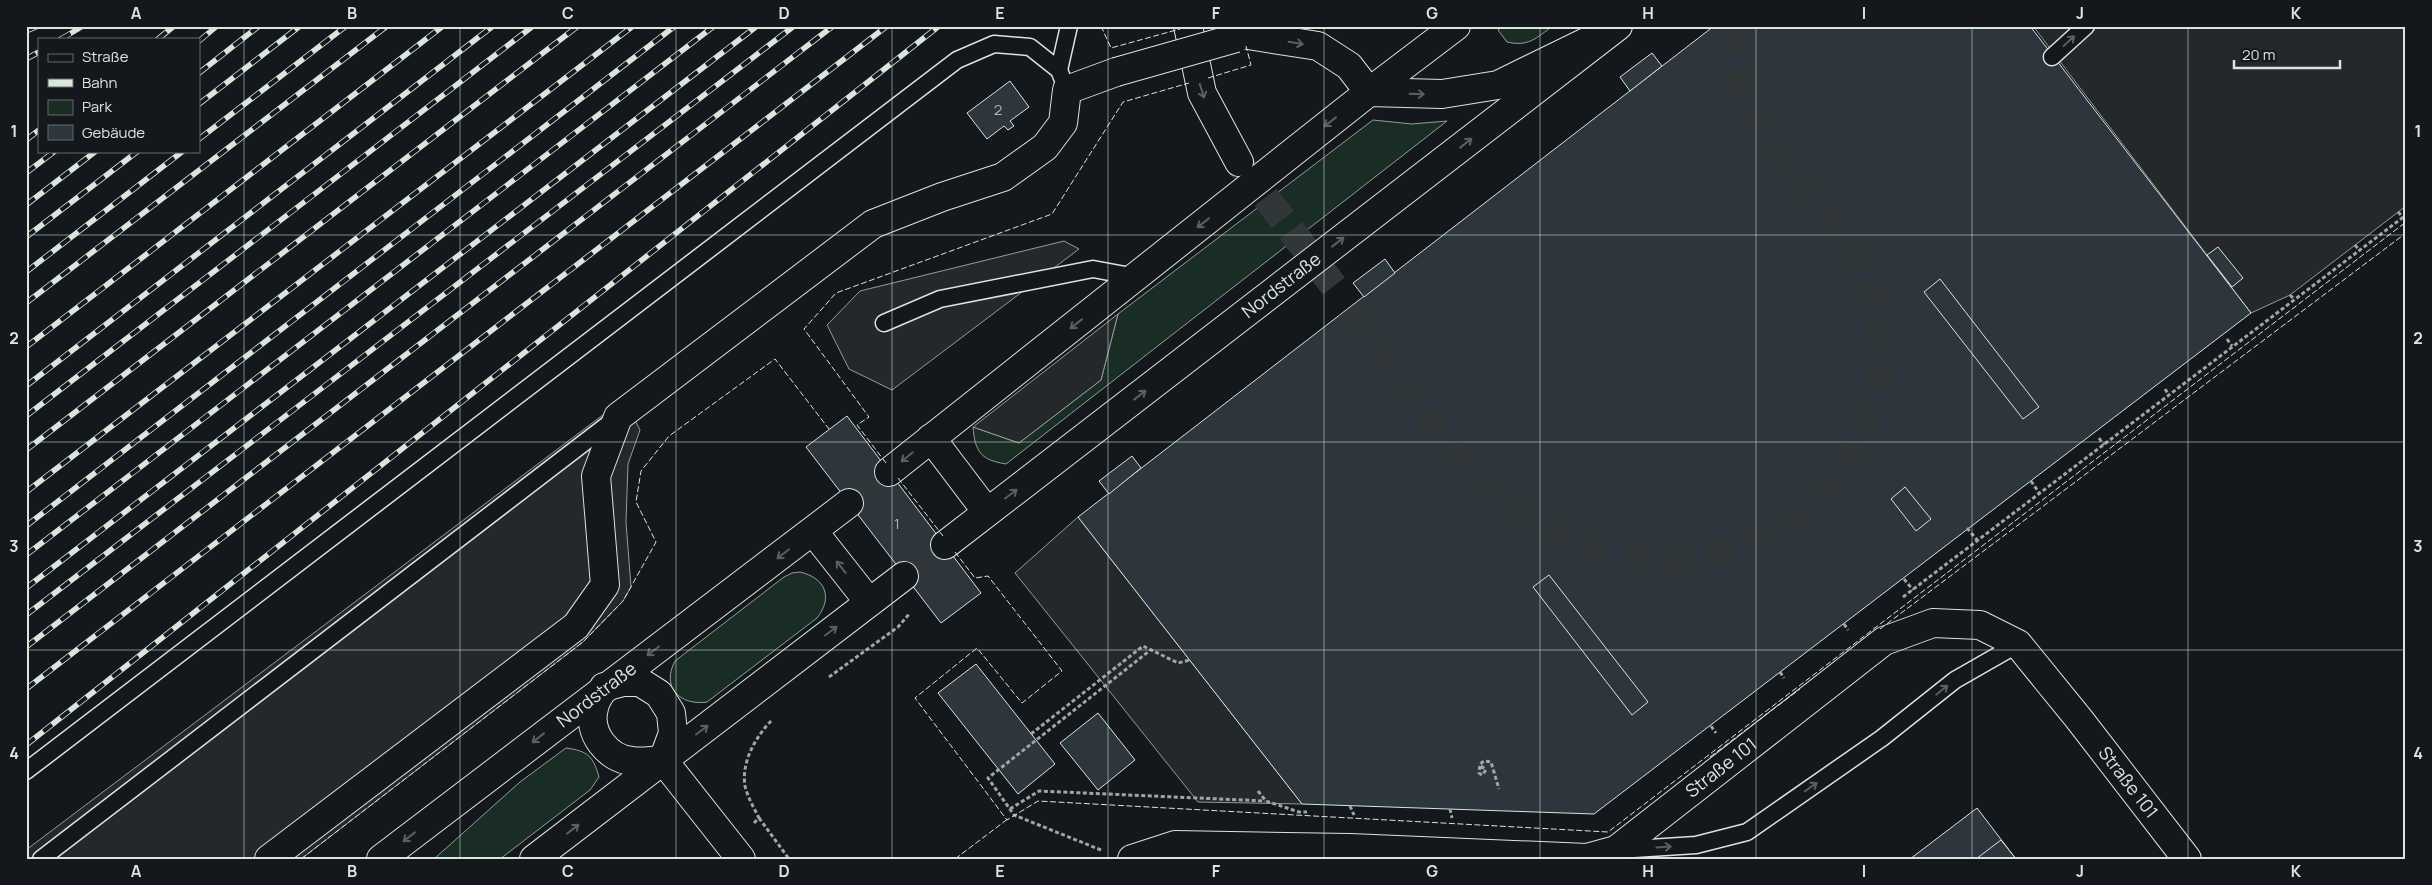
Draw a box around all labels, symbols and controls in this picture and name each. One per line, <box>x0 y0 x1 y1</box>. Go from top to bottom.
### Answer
text: A <box>131 2 142 24</box>
text: B <box>347 2 357 24</box>
text: C <box>562 2 574 24</box>
text: D <box>778 2 790 24</box>
text: E <box>995 2 1005 24</box>
text: F <box>1212 2 1221 24</box>
text: G <box>1426 2 1438 24</box>
text: H <box>1642 2 1654 24</box>
text: I <box>1862 2 1866 24</box>
text: J <box>2076 2 2084 24</box>
text: K <box>2291 2 2302 24</box>
one-way arrow <box>2063 35 2076 47</box>
legend <box>38 38 200 152</box>
one-way arrow <box>1288 38 1304 48</box>
scale bar <box>2234 38 2341 70</box>
text: 20 m <box>2242 44 2275 65</box>
text: Straße <box>82 46 129 67</box>
text: Bahn <box>82 72 117 93</box>
one-way arrow <box>1198 83 1208 99</box>
one-way arrow <box>1409 89 1425 98</box>
text: Park <box>82 96 112 117</box>
house number: 2 <box>994 99 1002 120</box>
one-way arrow <box>1324 117 1337 128</box>
text: 1 <box>10 120 18 142</box>
text: 1 <box>2414 120 2422 142</box>
text: Gebäude <box>82 122 145 143</box>
one-way arrow <box>1460 138 1473 149</box>
one-way arrow <box>1197 218 1210 229</box>
one-way arrow <box>1331 237 1345 247</box>
street label: Nordstraße <box>1236 246 1326 323</box>
one-way arrow <box>1070 319 1083 330</box>
text: 2 <box>9 327 19 349</box>
text: 2 <box>2413 327 2423 349</box>
one-way arrow <box>1133 389 1146 400</box>
one-way arrow <box>901 452 914 463</box>
one-way arrow <box>1004 488 1017 499</box>
house number: 1 <box>894 513 900 534</box>
text: 3 <box>9 535 19 557</box>
text: 3 <box>2413 535 2423 557</box>
one-way arrow <box>776 549 790 559</box>
one-way arrow <box>836 560 846 574</box>
one-way arrow <box>824 626 837 637</box>
one-way arrow <box>646 646 660 656</box>
street label: Nordstraße <box>551 656 641 732</box>
one-way arrow <box>1935 685 1948 696</box>
one-way arrow <box>695 725 709 735</box>
street label: Straße 101 <box>1680 732 1761 803</box>
one-way arrow <box>532 733 545 744</box>
street label: Straße 101 <box>2093 741 2164 823</box>
text: 4 <box>9 742 19 764</box>
text: 4 <box>2413 742 2423 764</box>
one-way arrow <box>1804 782 1818 792</box>
one-way arrow <box>566 824 580 834</box>
one-way arrow <box>403 832 416 843</box>
one-way arrow <box>1656 843 1672 852</box>
text: A <box>131 860 142 882</box>
text: B <box>347 860 357 882</box>
text: C <box>562 860 574 882</box>
text: D <box>778 860 790 882</box>
text: E <box>995 860 1005 882</box>
text: F <box>1212 860 1221 882</box>
text: G <box>1426 860 1438 882</box>
text: H <box>1642 860 1654 882</box>
text: I <box>1862 860 1866 882</box>
text: J <box>2076 860 2084 882</box>
text: K <box>2291 860 2302 882</box>

